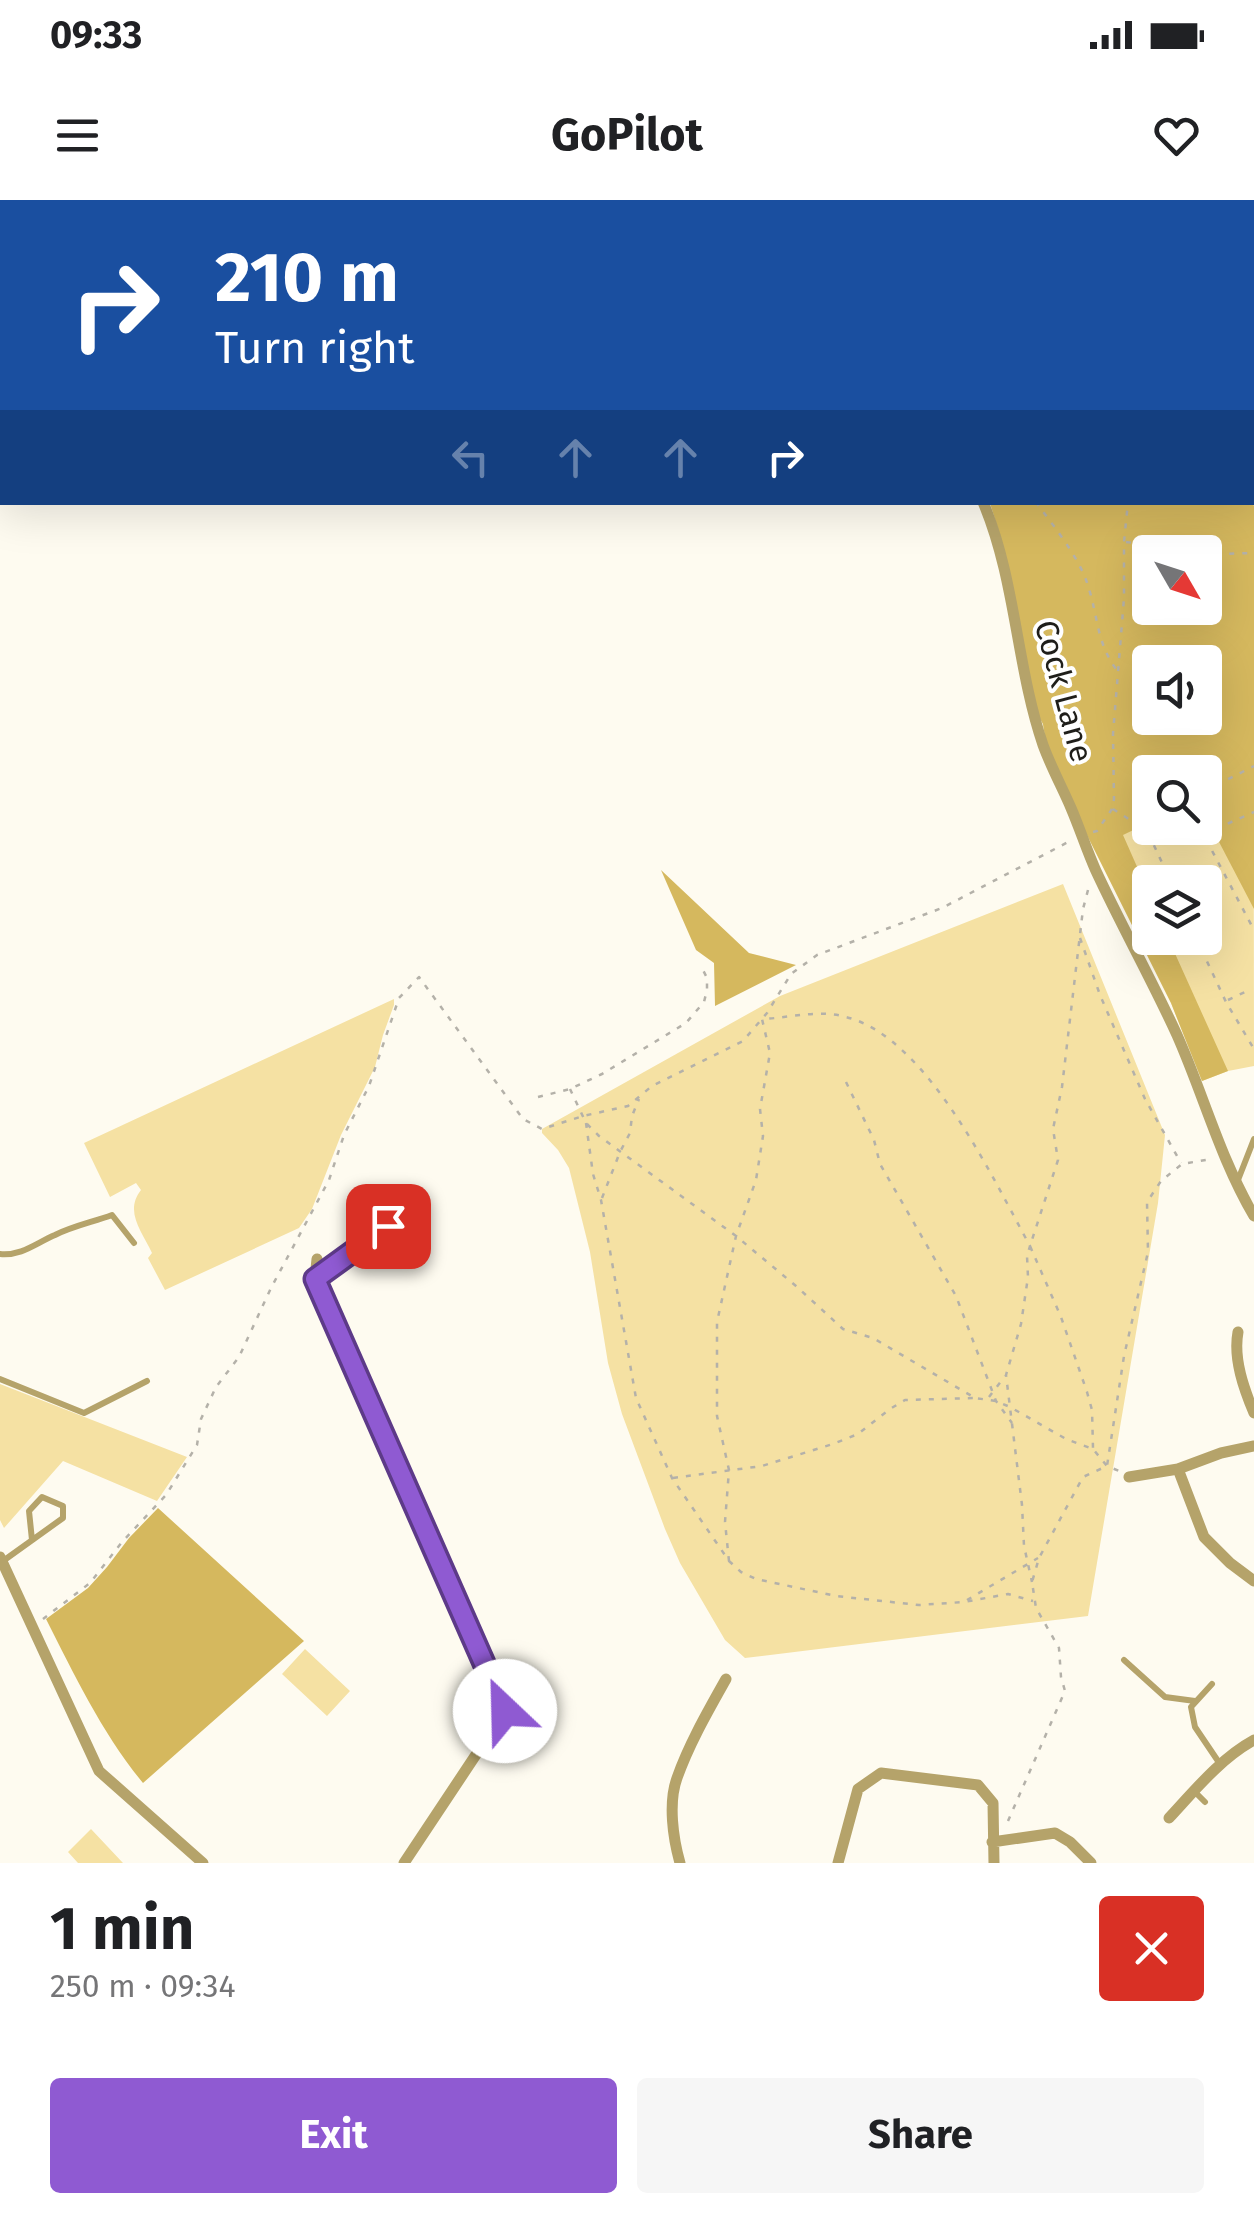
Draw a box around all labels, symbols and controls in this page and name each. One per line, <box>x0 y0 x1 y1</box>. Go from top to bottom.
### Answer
text: 09:33 <box>50 12 142 58</box>
icon: menu <box>50 108 105 163</box>
text: GoPilot <box>551 108 703 162</box>
icon: heart <box>1149 108 1204 163</box>
text: 210 m <box>215 236 399 320</box>
icon: right <box>50 240 180 370</box>
text: Turn right <box>215 321 414 375</box>
icon: left <box>443 430 498 485</box>
icon: ahead <box>548 430 603 485</box>
icon: ahead <box>653 430 708 485</box>
icon: right <box>758 430 813 485</box>
north arrow <box>1132 535 1222 625</box>
map controls <box>1132 535 1222 955</box>
street label: Cock Lane <box>1027 616 1101 766</box>
button: sound <box>1132 645 1222 735</box>
button: search <box>1132 755 1222 845</box>
button: layers <box>1132 865 1222 955</box>
pin <box>346 1184 431 1269</box>
icon: arrive <box>361 1199 416 1254</box>
position arrow <box>453 1659 557 1763</box>
text: 1 min <box>50 1893 194 1965</box>
button: close <box>1099 1896 1204 2001</box>
text: 250 m · 09:34 <box>50 1967 235 2005</box>
button: Exit <box>50 2078 617 2193</box>
button: Share <box>637 2078 1204 2193</box>

